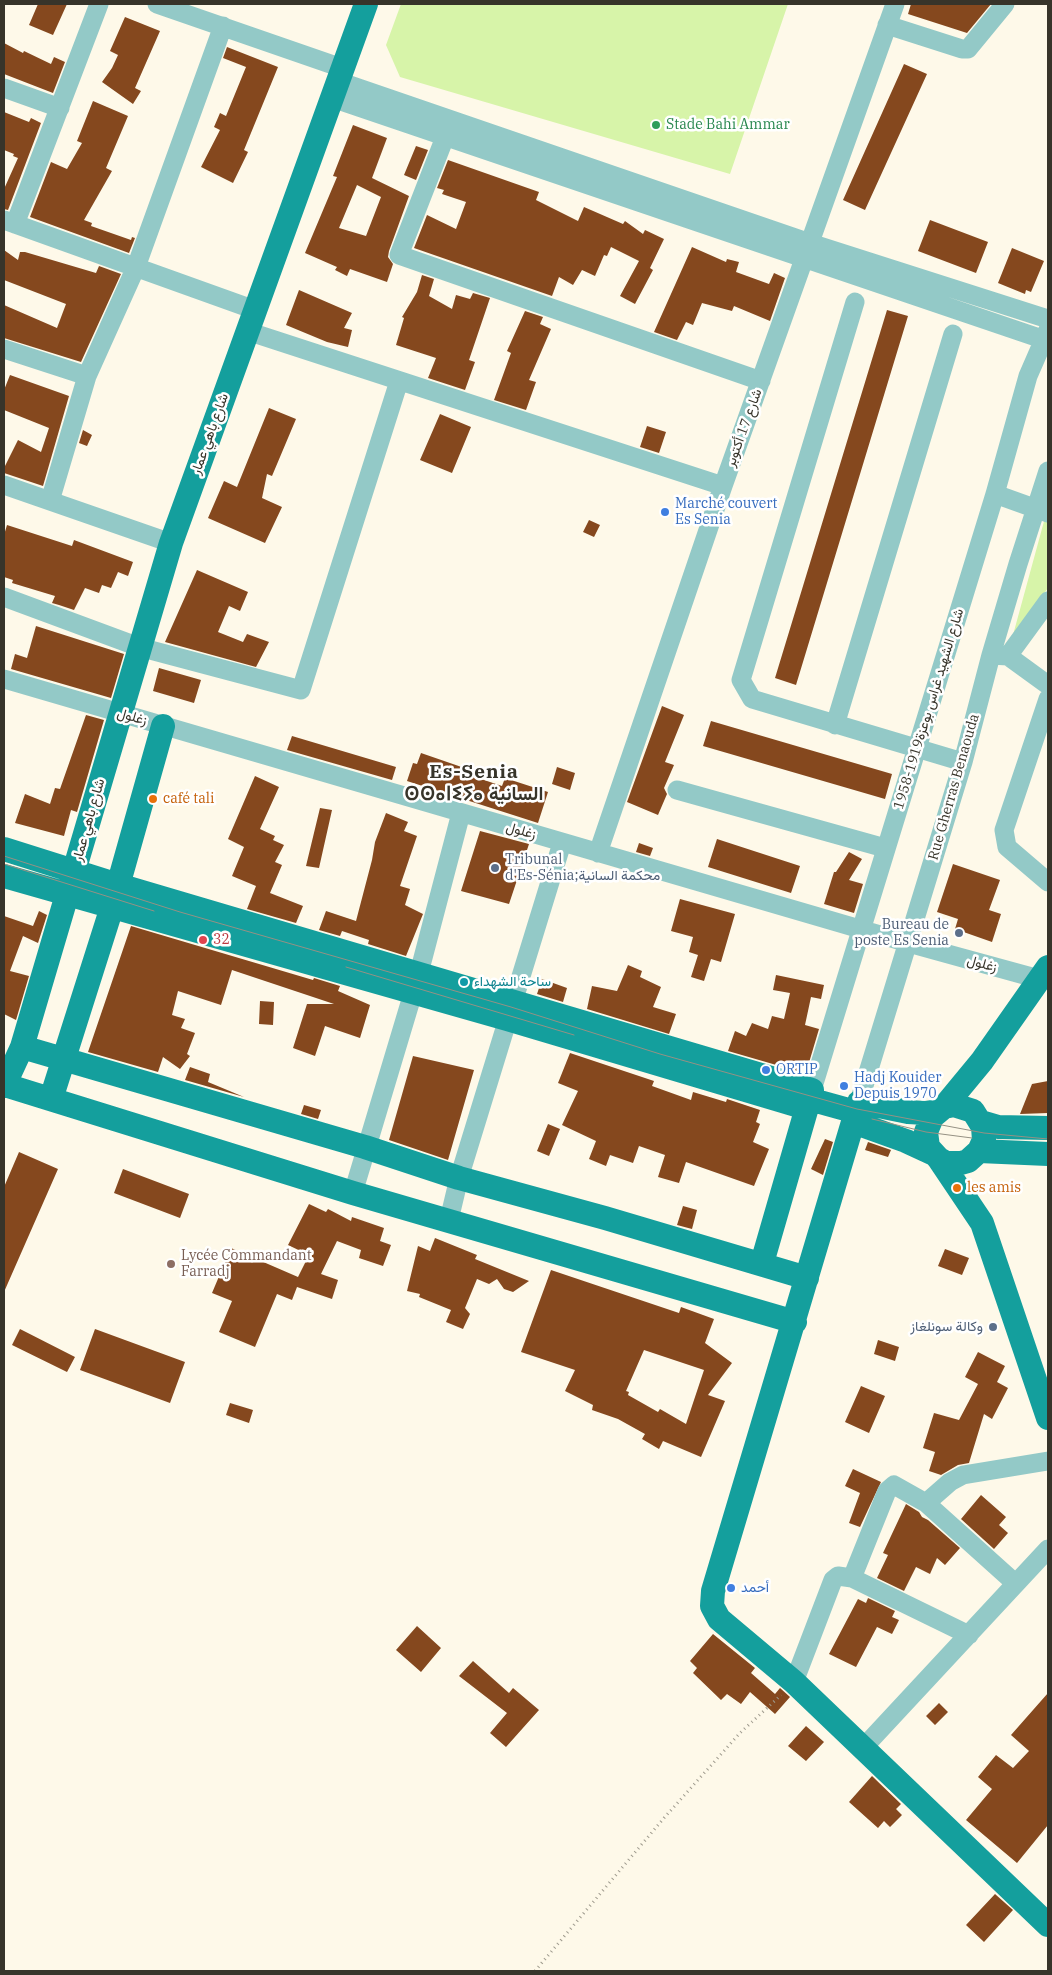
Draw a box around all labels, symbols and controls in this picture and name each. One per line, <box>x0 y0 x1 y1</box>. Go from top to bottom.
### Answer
place label: Stade Bahi Ammar <box>666 117 790 133</box>
marker: Stade Bahi Ammar <box>650 119 662 131</box>
street label: شارع 17 أكتوبر <box>722 387 766 469</box>
street label: شارع باهي عمار <box>188 391 232 477</box>
place label: Marché couvert Es Senia <box>675 496 778 528</box>
marker: Marché couvert Es Senia <box>659 506 671 518</box>
street label: شارع الشهيد غراس بوعزة1919-1958 <box>890 606 968 812</box>
street label: زغلول <box>115 705 149 729</box>
street label: Rue Gherras Benaouda <box>925 712 983 862</box>
district label: Es-Senia ⵙⵙⴰⵏⵉⵢⴰ السانية <box>409 762 539 806</box>
street label: شارع باهي عمار <box>69 777 109 863</box>
place label: café tali <box>163 791 214 807</box>
marker: café tali <box>147 793 159 805</box>
street label: زغلول <box>504 819 538 843</box>
place label: Tribunal d'Es-Sénia;محكمة السانية <box>505 852 660 884</box>
marker: Tribunal d'Es-Sénia;محكمة السانية <box>489 862 501 874</box>
place label: Bureau de poste Es Senia <box>854 917 949 950</box>
marker: Bureau de poste Es Senia <box>953 927 965 939</box>
place label: 32 <box>213 932 230 948</box>
marker: 32 <box>197 934 209 946</box>
street label: زغلول <box>965 952 999 976</box>
place label: ساحة الشهداء <box>474 974 551 990</box>
marker: ساحة الشهداء <box>458 976 470 988</box>
place label: ORTIP <box>776 1062 818 1078</box>
marker: ORTIP <box>760 1064 772 1076</box>
place label: Hadj Kouider Depuis 1970 <box>854 1070 941 1102</box>
marker: Hadj Kouider Depuis 1970 <box>838 1080 850 1092</box>
place label: les amis <box>967 1180 1021 1196</box>
marker: les amis <box>951 1182 963 1194</box>
place label: Lycée Commandant Farradj <box>181 1248 312 1280</box>
marker: Lycée Commandant Farradj <box>165 1258 177 1270</box>
place label: وكالة سونلغاز <box>910 1319 983 1335</box>
marker: وكالة سونلغاز <box>987 1321 999 1333</box>
place label: أحمد <box>741 1580 769 1596</box>
marker: أحمد <box>725 1582 737 1594</box>

